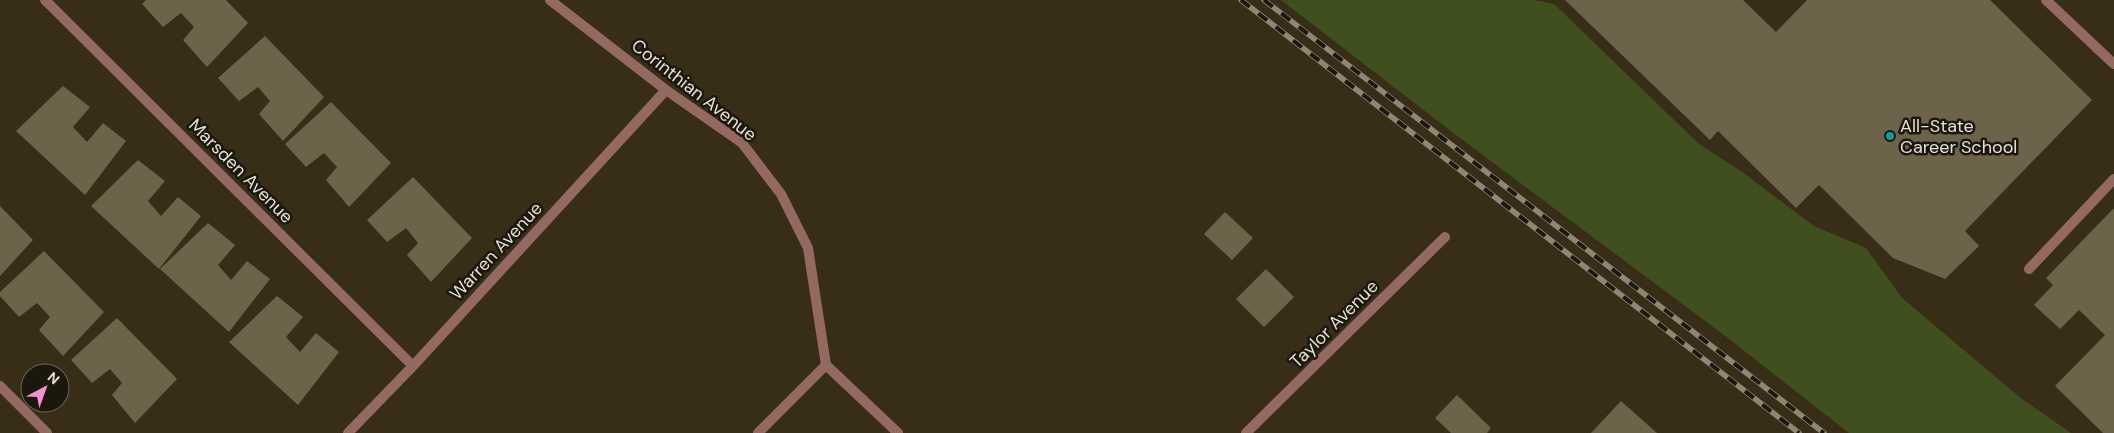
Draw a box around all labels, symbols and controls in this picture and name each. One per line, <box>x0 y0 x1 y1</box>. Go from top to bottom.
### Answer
street label: Corinthian Avenue <box>626 34 762 146</box>
street label: Marsden Avenue <box>184 114 298 228</box>
place label: All-State Career School <box>1900 114 2017 159</box>
marker: All-State Career School <box>1884 130 1896 142</box>
street label: Warren Avenue <box>444 197 548 305</box>
street label: Taylor Avenue <box>1285 275 1383 373</box>
north arrow <box>20 363 70 413</box>
text: N <box>44 368 63 388</box>

